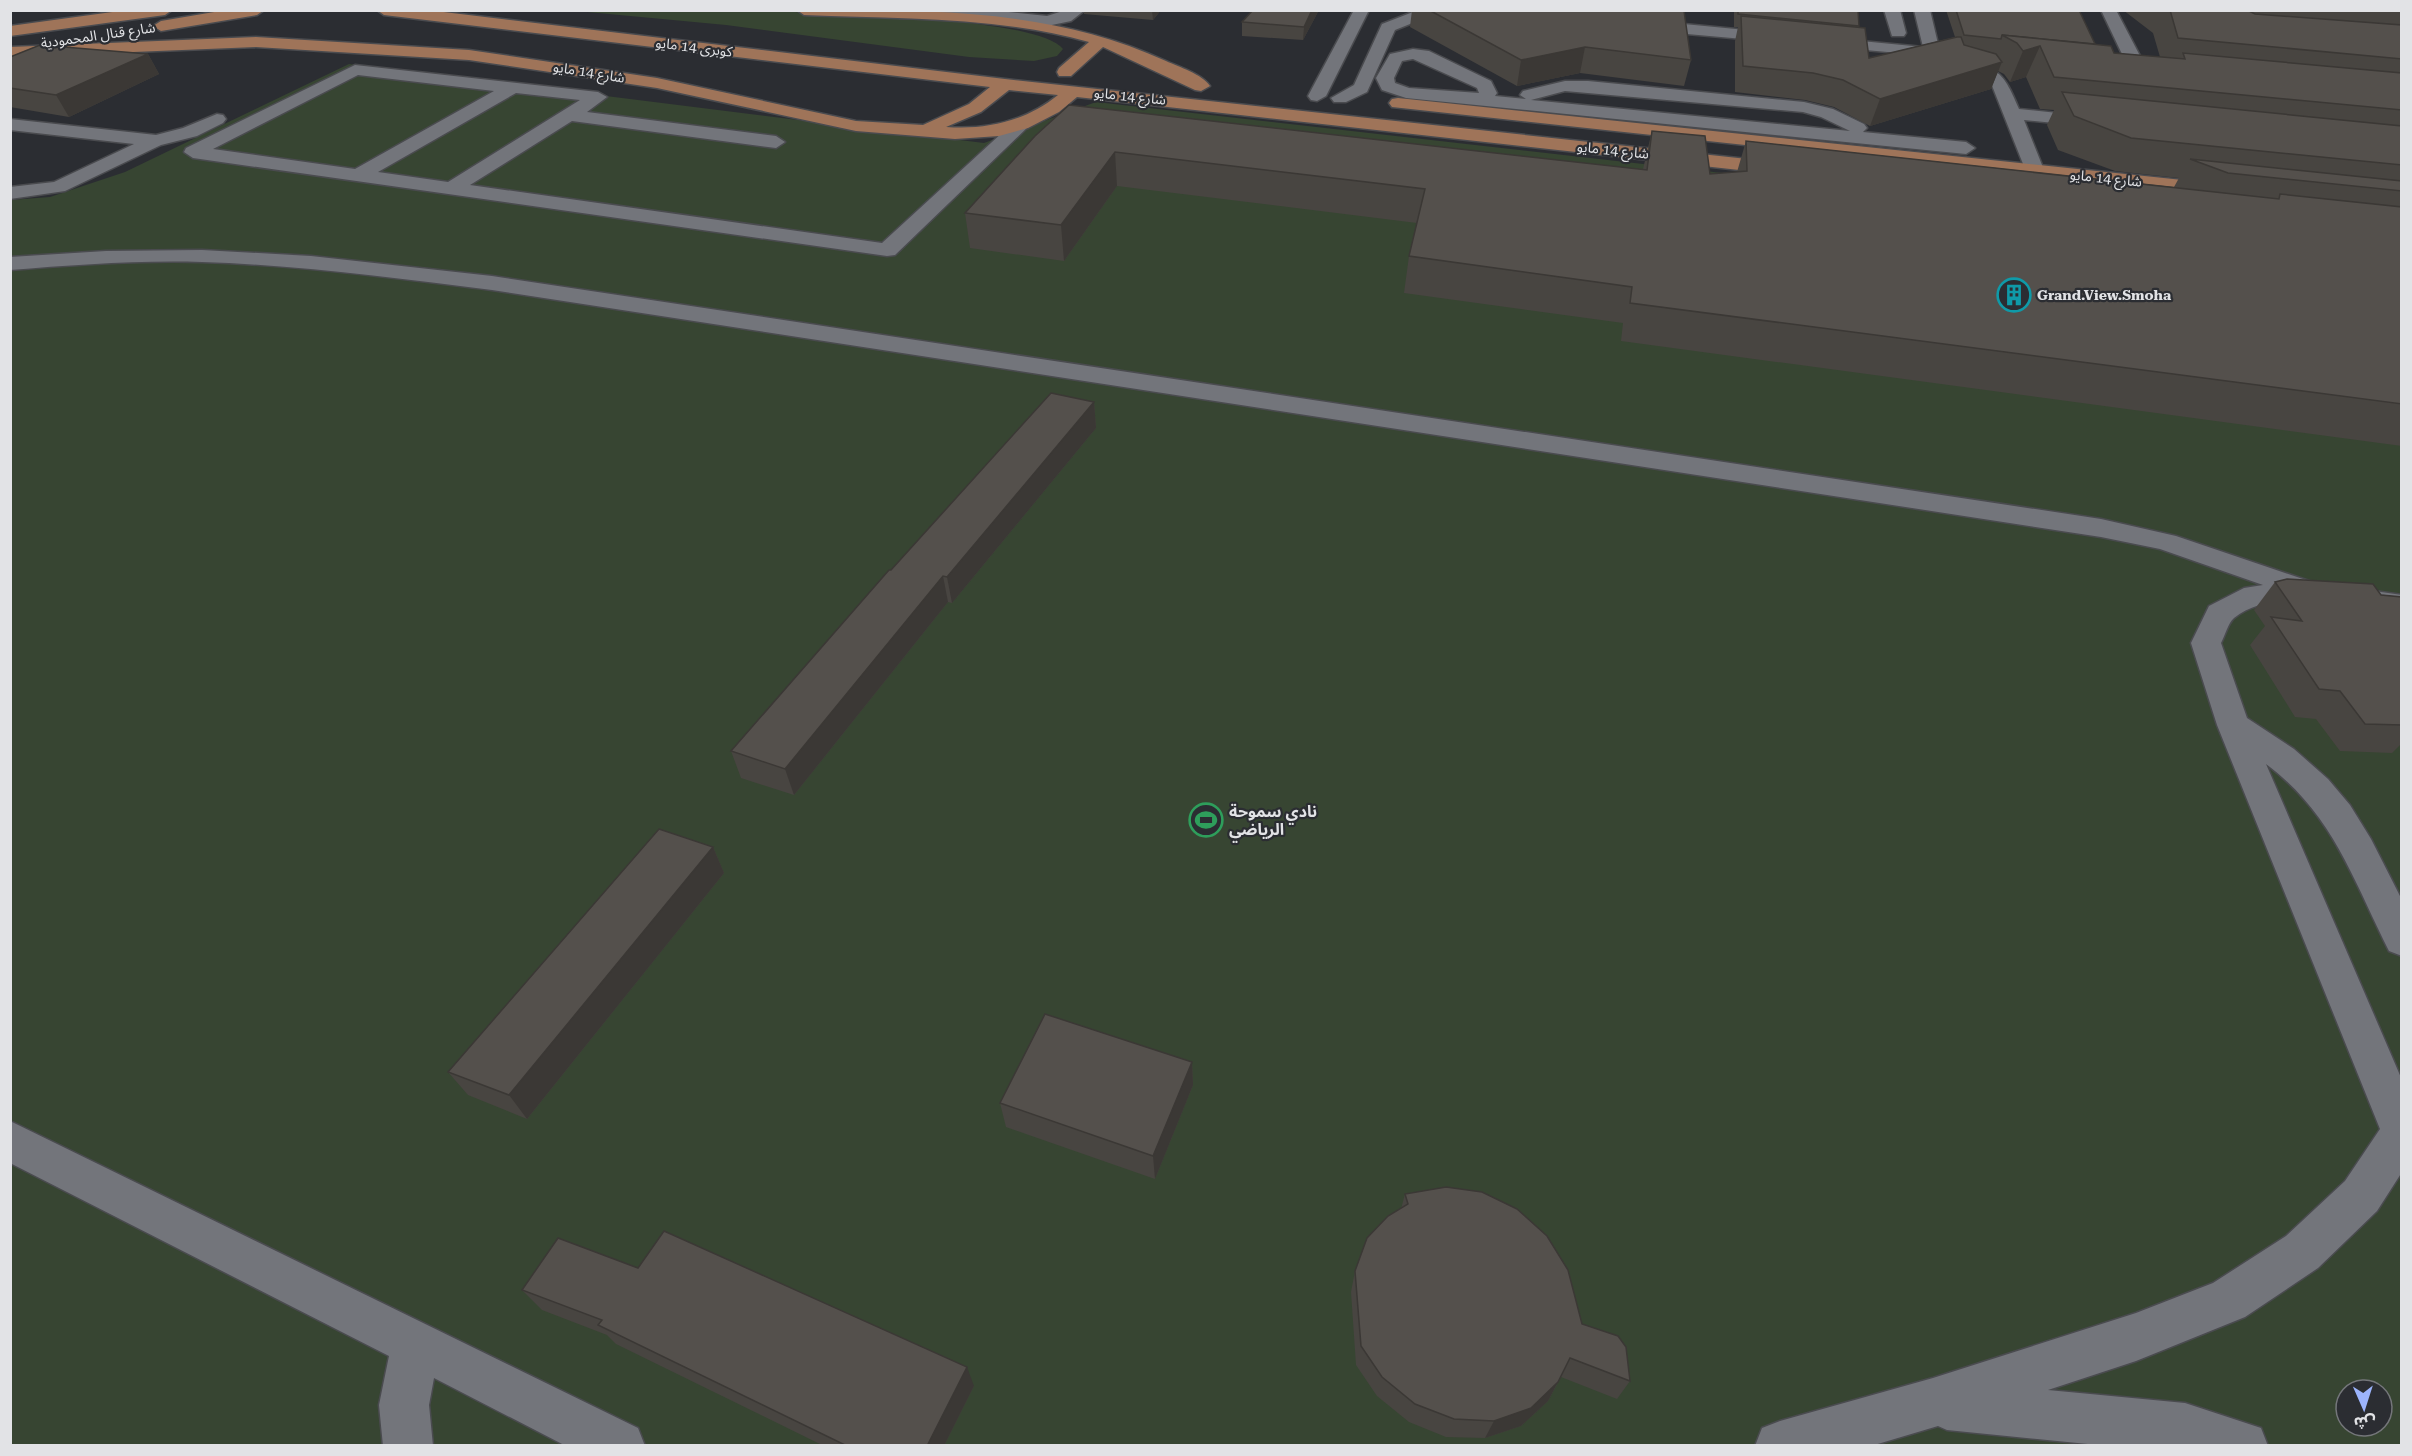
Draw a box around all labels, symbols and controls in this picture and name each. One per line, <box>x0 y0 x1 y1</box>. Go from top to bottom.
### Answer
street label: شارع قنال المحمودية <box>40 19 157 54</box>
street label: كوبرى 14 مايو <box>655 34 734 61</box>
street label: شارع 14 مايو <box>552 58 626 89</box>
street label: شارع 14 مايو <box>1093 84 1167 111</box>
street label: شارع 14 مايو <box>1576 138 1650 165</box>
street label: شارع 14 مايو <box>2069 166 2143 193</box>
building icon: Grand.View.Smoha <box>1996 277 2032 313</box>
place label: Grand.View.Smoha <box>2037 287 2172 303</box>
sports icon: نادي سموحة الرياضي <box>1188 802 1224 838</box>
place label: نادي سموحة الرياضي <box>1229 802 1317 843</box>
north arrow <box>2334 1378 2394 1438</box>
text: ش <box>2353 1412 2376 1433</box>

